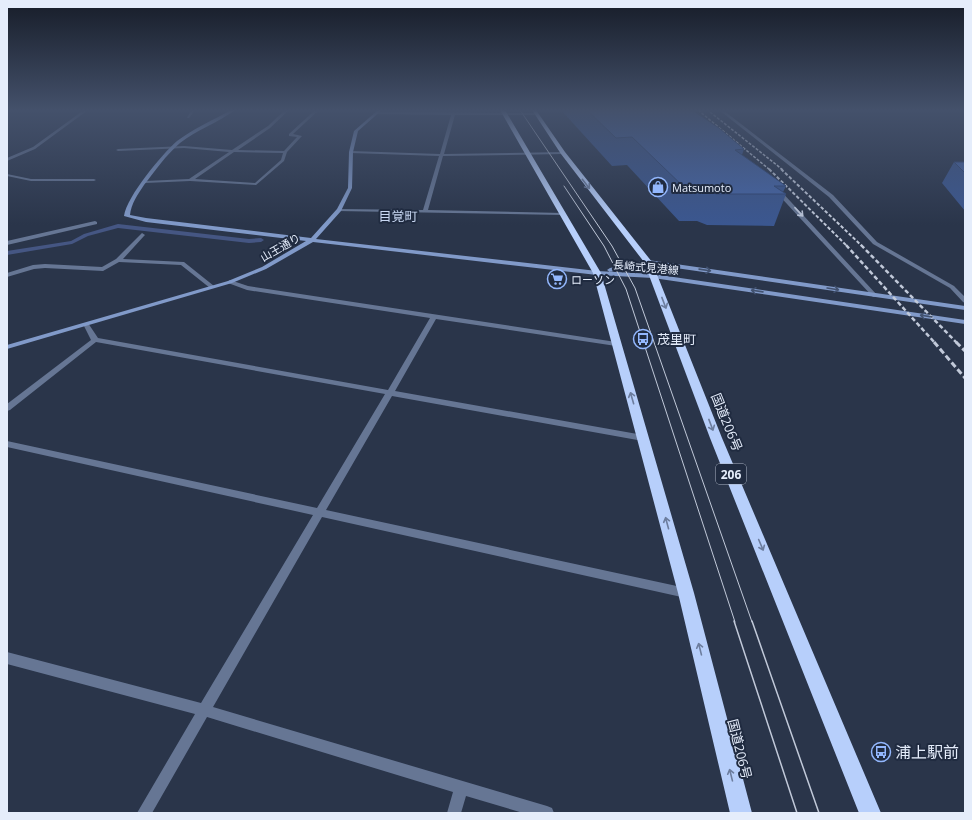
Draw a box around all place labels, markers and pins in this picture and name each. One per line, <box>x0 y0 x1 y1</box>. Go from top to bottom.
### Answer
shop icon: Matsumoto <box>647 176 669 198</box>
place label: Matsumoto <box>672 180 732 195</box>
supermarket icon: ローソン <box>546 268 568 290</box>
place label: ローソン <box>571 272 615 287</box>
bus stop icon: 茂里町 <box>632 328 654 350</box>
place label: 茂里町 <box>657 330 696 348</box>
bus stop icon: 浦上駅前 <box>870 741 892 763</box>
place label: 浦上駅前 <box>895 741 959 763</box>

